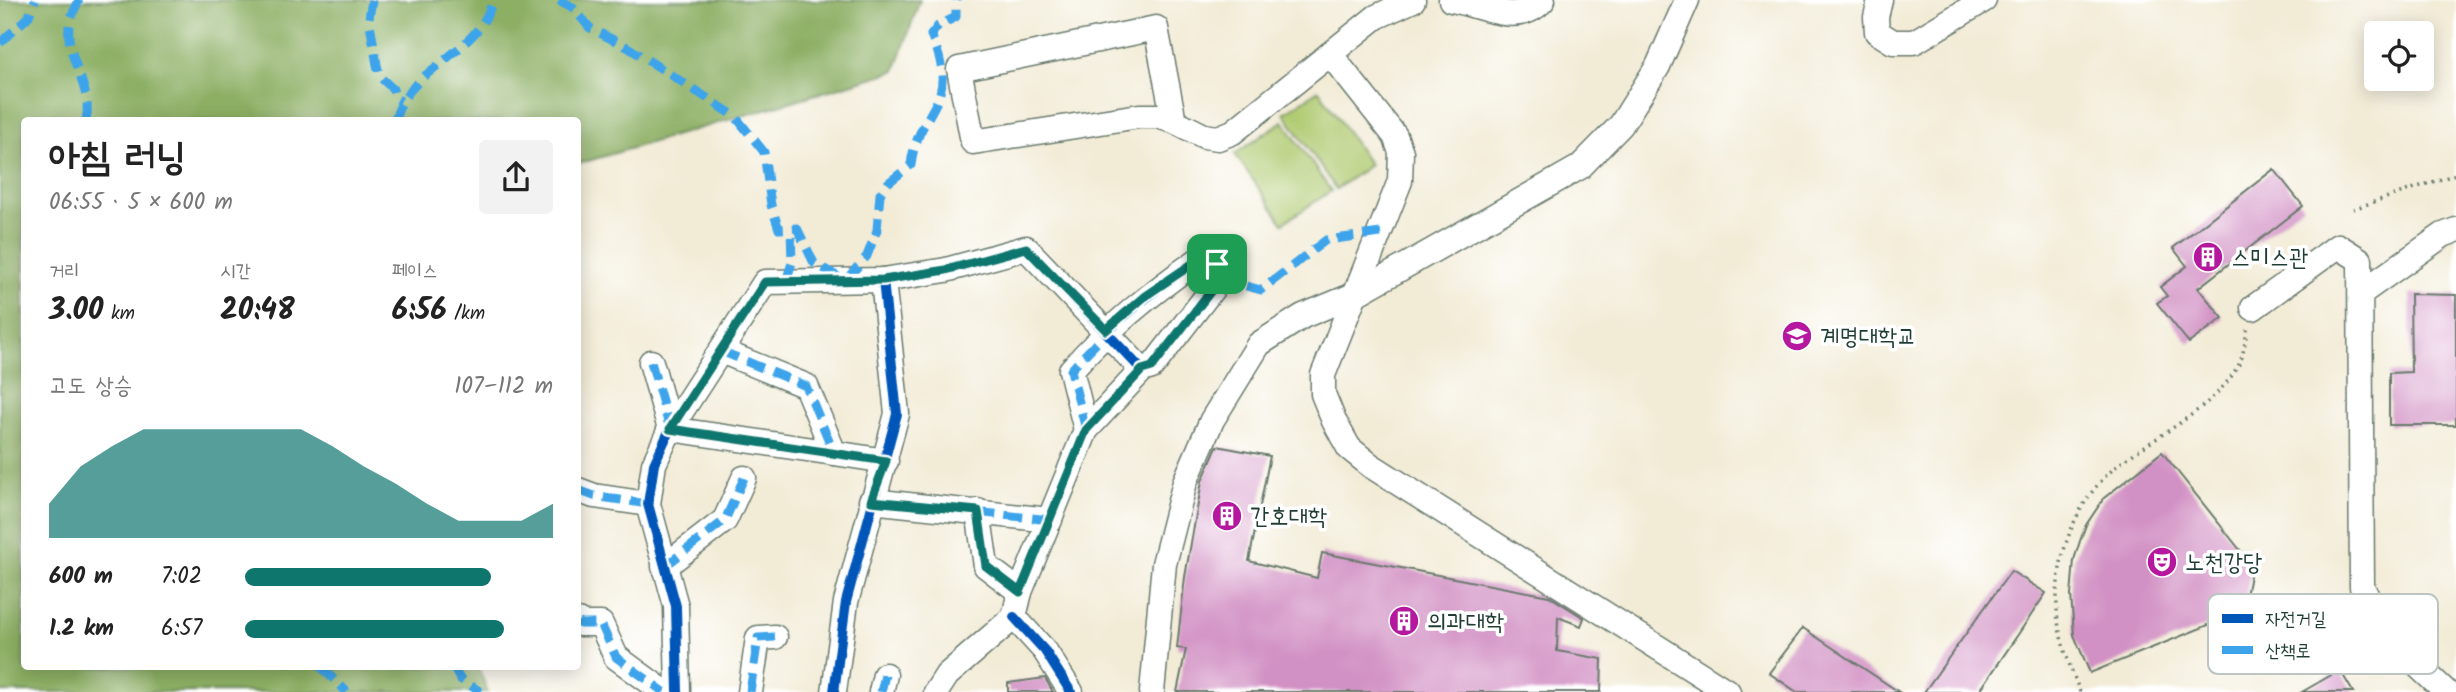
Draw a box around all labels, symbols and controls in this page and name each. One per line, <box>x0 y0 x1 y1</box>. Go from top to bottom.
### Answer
map controls <box>2364 21 2434 91</box>
button: locate <box>2364 21 2434 91</box>
text: 아침 러닝 <box>49 129 186 189</box>
button: share <box>479 140 553 214</box>
text: 06:55 · 5 × 600 m <box>49 185 233 221</box>
pin <box>1187 234 1247 294</box>
place label: 스미스관 <box>2231 239 2308 278</box>
building icon: 스미스관 <box>2191 240 2225 274</box>
icon: arrive <box>1198 245 1236 283</box>
text: 거리 <box>49 257 80 287</box>
text: 시간 <box>220 257 251 287</box>
text: 페이스 <box>392 257 438 287</box>
text: 3.00 <box>49 287 103 335</box>
text: 20:48 <box>220 287 295 335</box>
text: 6:56 <box>392 287 447 335</box>
text: km <box>103 299 135 329</box>
text: /km <box>447 299 485 329</box>
place label: 계명대학교 <box>1820 318 1917 357</box>
school or university icon: 계명대학교 <box>1780 319 1814 353</box>
text: 고도 상승 <box>49 369 132 405</box>
text: 107–112 m <box>454 369 553 405</box>
place label: 간호대학 <box>1250 498 1327 537</box>
building icon: 간호대학 <box>1210 499 1244 533</box>
place label: 노천강당 <box>2185 544 2262 583</box>
theatre icon: 노천강당 <box>2145 545 2179 579</box>
text: 600 m <box>49 559 113 595</box>
text: 7:02 <box>161 559 202 595</box>
legend <box>2208 594 2438 674</box>
place label: 의과대학 <box>1427 603 1504 642</box>
building icon: 의과대학 <box>1387 604 1421 638</box>
text: 자전거길 <box>2265 605 2326 635</box>
text: 1.2 km <box>49 611 114 647</box>
text: 6:57 <box>161 611 202 647</box>
text: 산책로 <box>2265 637 2311 667</box>

